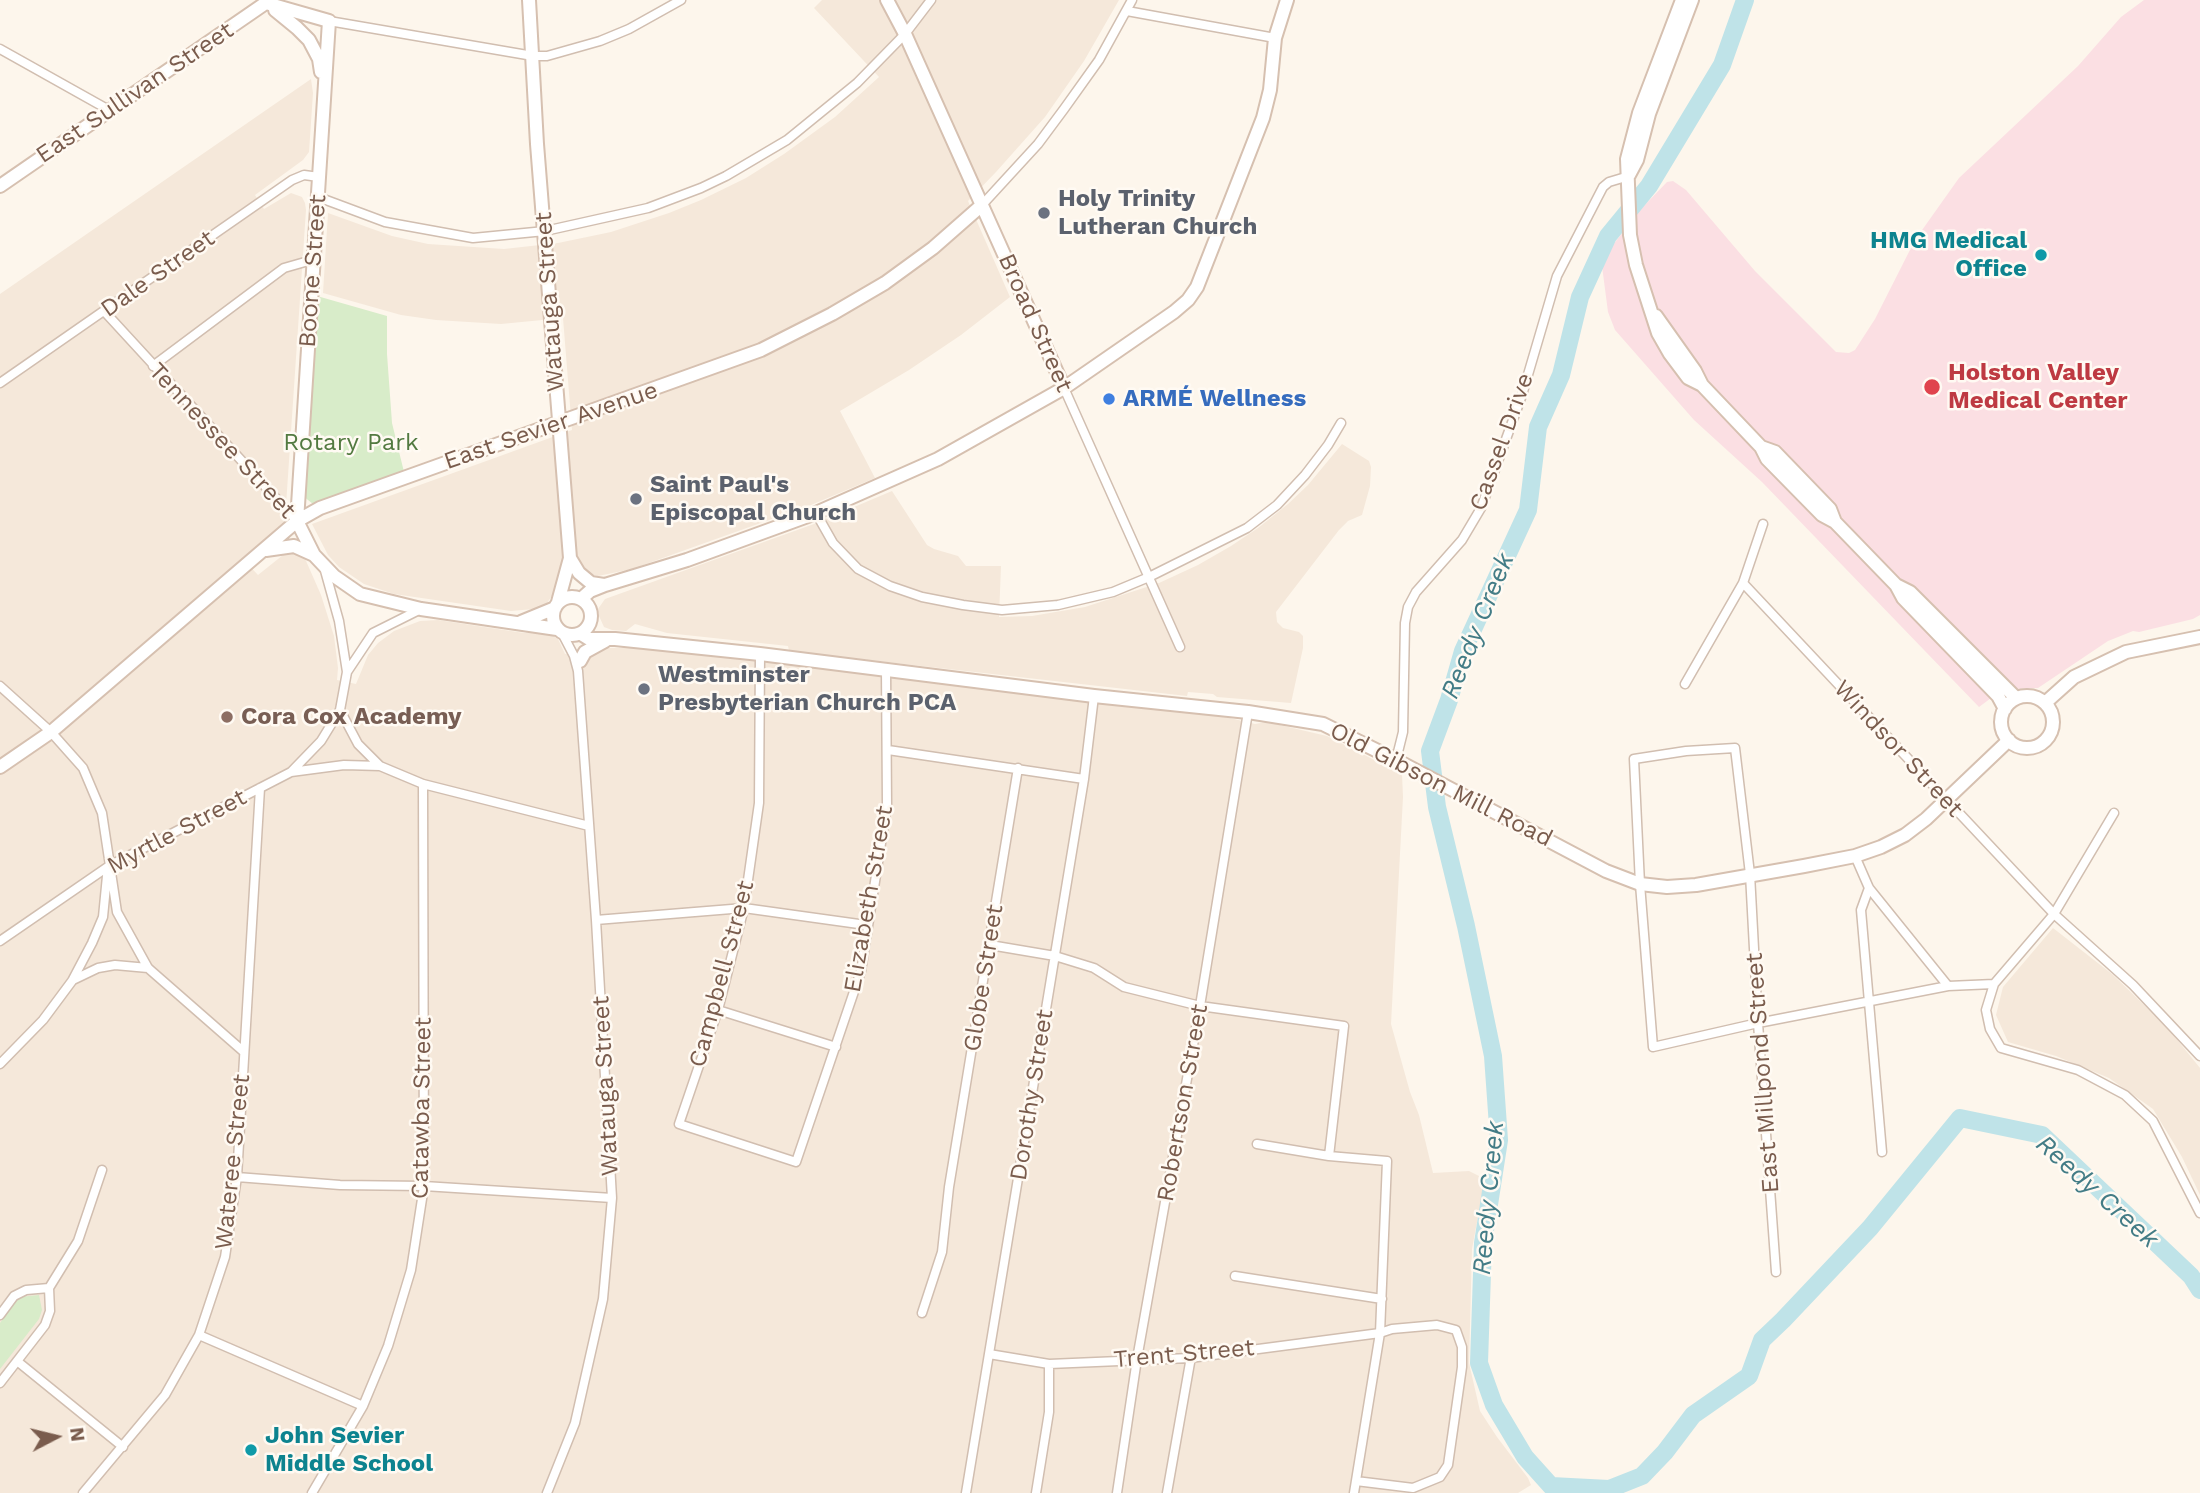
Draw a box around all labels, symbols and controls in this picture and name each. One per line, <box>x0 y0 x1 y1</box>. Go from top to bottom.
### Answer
street label: East Sullivan Street <box>31 16 239 170</box>
place label: Holy Trinity Lutheran Church <box>1058 185 1257 241</box>
street label: Boone Street <box>293 193 333 349</box>
marker: Holy Trinity Lutheran Church <box>1036 205 1052 221</box>
street label: Watauga Street <box>529 211 571 393</box>
street label: Dale Street <box>95 224 221 324</box>
place label: HMG Medical Office <box>1870 227 2027 283</box>
marker: HMG Medical Office <box>2033 247 2049 263</box>
street label: Broad Street <box>992 249 1078 397</box>
street label: Tennessee Street <box>142 357 302 525</box>
place label: Holston Valley Medical Center <box>1948 359 2128 415</box>
street label: Cassel Drive <box>1464 369 1540 515</box>
street label: East Sevier Avenue <box>440 376 662 476</box>
marker: Holston Valley Medical Center <box>1922 377 1942 397</box>
place label: ARMÉ Wellness <box>1123 385 1306 413</box>
marker: ARMÉ Wellness <box>1101 391 1117 407</box>
park label: Rotary Park <box>283 429 419 457</box>
place label: Saint Paul's Episcopal Church <box>650 471 856 527</box>
marker: Saint Paul's Episcopal Church <box>628 491 644 507</box>
water label: Reedy Creek <box>1435 549 1521 703</box>
place label: Westminster Presbyterian Church PCA <box>658 661 956 717</box>
street label: Windsor Street <box>1827 675 1969 823</box>
marker: Westminster Presbyterian Church PCA <box>636 681 652 697</box>
place label: Cora Cox Academy <box>241 703 462 731</box>
marker: Cora Cox Academy <box>219 709 235 725</box>
street label: Old Gibson Mill Road <box>1325 716 1557 854</box>
street label: Myrtle Street <box>102 783 252 881</box>
street label: Elizabeth Street <box>838 803 900 995</box>
street label: Campbell Street <box>683 878 761 1070</box>
street label: Globe Street <box>958 902 1010 1054</box>
street label: East Millpond Street <box>1740 952 1786 1194</box>
street label: Watauga Street <box>587 995 625 1177</box>
street label: Robertson Street <box>1151 1002 1215 1204</box>
street label: Dorothy Street <box>1004 1007 1060 1183</box>
street label: Catawba Street <box>406 1017 438 1199</box>
street label: Wateree Street <box>209 1073 257 1251</box>
water label: Reedy Creek <box>1467 1120 1511 1276</box>
water label: Reedy Creek <box>2029 1129 2165 1255</box>
street label: Trent Street <box>1112 1333 1256 1375</box>
north arrow <box>21 1402 91 1472</box>
place label: John Sevier Middle School <box>265 1422 433 1478</box>
text: N <box>65 1426 90 1443</box>
marker: John Sevier Middle School <box>243 1442 259 1458</box>

